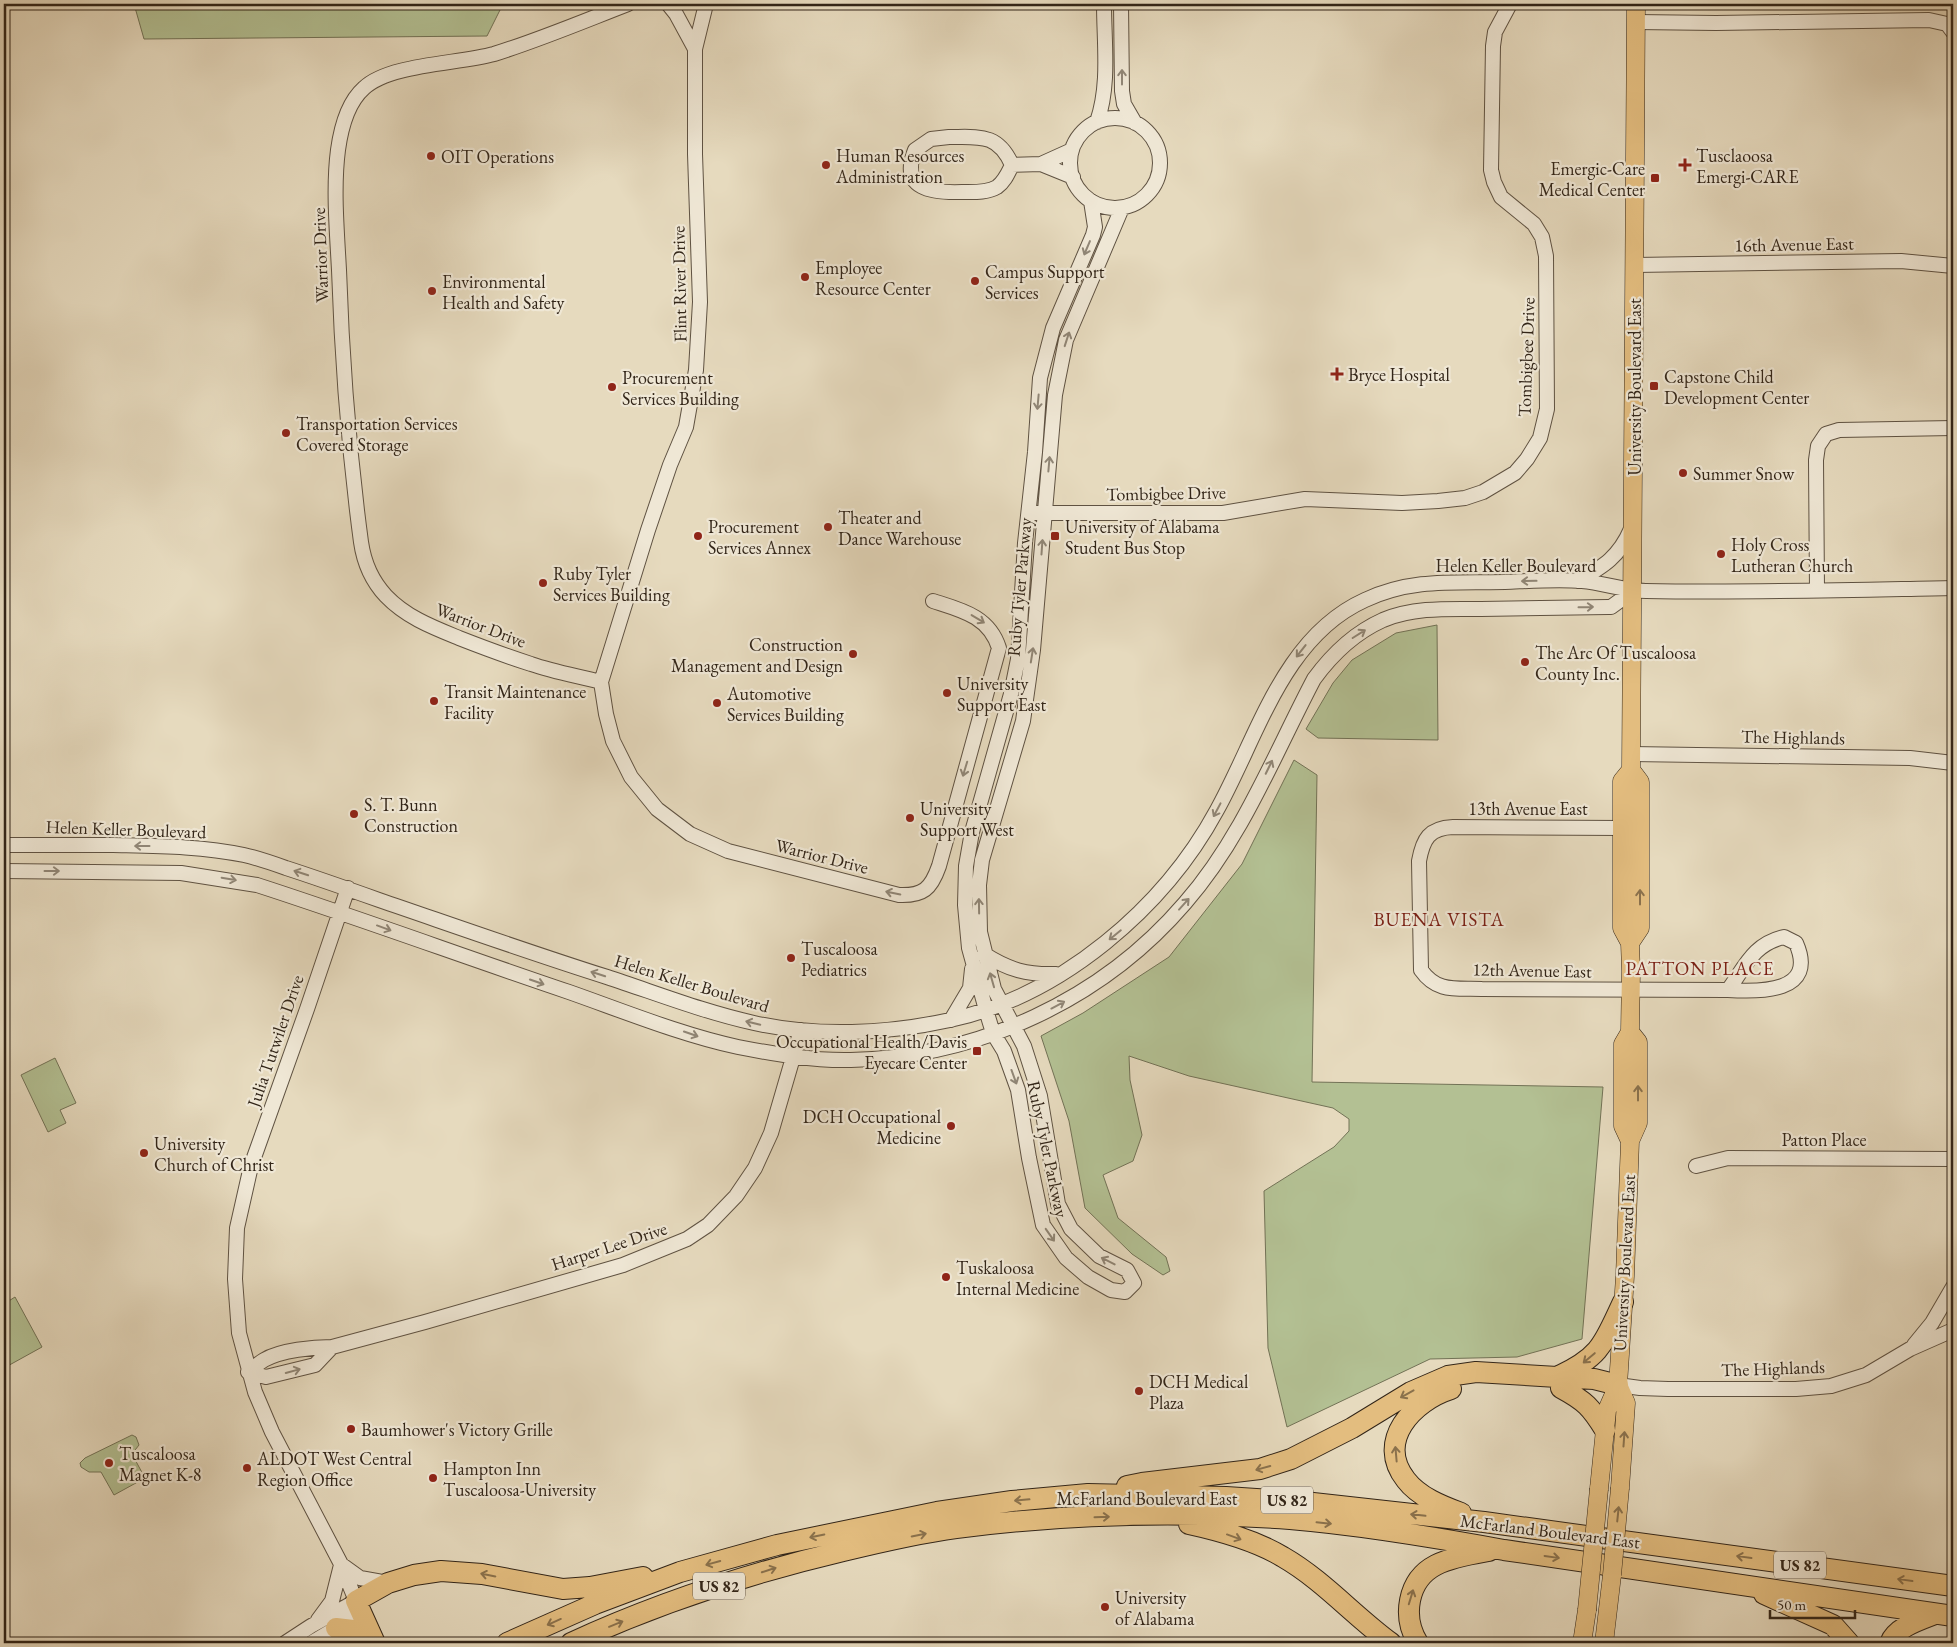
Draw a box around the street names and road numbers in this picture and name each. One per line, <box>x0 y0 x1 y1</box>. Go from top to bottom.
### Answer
street label: Warrior Drive <box>307 207 333 303</box>
street label: Flint River Drive <box>666 226 692 342</box>
street label: 16th Avenue East <box>1734 231 1854 257</box>
street label: Tombigbee Drive <box>1512 297 1540 417</box>
street label: University Boulevard East <box>1623 298 1646 476</box>
street label: Tombigbee Drive <box>1106 480 1226 506</box>
street label: Ruby Tyler Parkway <box>1001 516 1037 657</box>
street label: Helen Keller Boulevard <box>1436 554 1597 577</box>
street label: Warrior Drive <box>432 597 530 653</box>
street label: The Highlands <box>1741 725 1845 749</box>
street label: 13th Avenue East <box>1468 797 1588 820</box>
street label: Helen Keller Boulevard <box>45 815 208 843</box>
street label: Warrior Drive <box>773 833 871 879</box>
street label: Helen Keller Boulevard <box>612 948 773 1018</box>
street label: 12th Avenue East <box>1472 957 1592 983</box>
street label: Julia Tutwiler Drive <box>241 972 308 1112</box>
street label: Ruby Tyler Parkway <box>1022 1078 1074 1220</box>
street label: Patton Place <box>1782 1128 1866 1151</box>
street label: University Boulevard East <box>1608 1174 1640 1352</box>
street label: Harper Lee Drive <box>548 1216 670 1276</box>
street label: The Highlands <box>1721 1355 1826 1381</box>
road number: US 82 <box>1261 1486 1313 1514</box>
street label: McFarland Boulevard East <box>1057 1487 1238 1510</box>
street label: McFarland Boulevard East <box>1459 1509 1642 1553</box>
road number: US 82 <box>1774 1552 1826 1578</box>
road number: US 82 <box>693 1572 745 1600</box>

